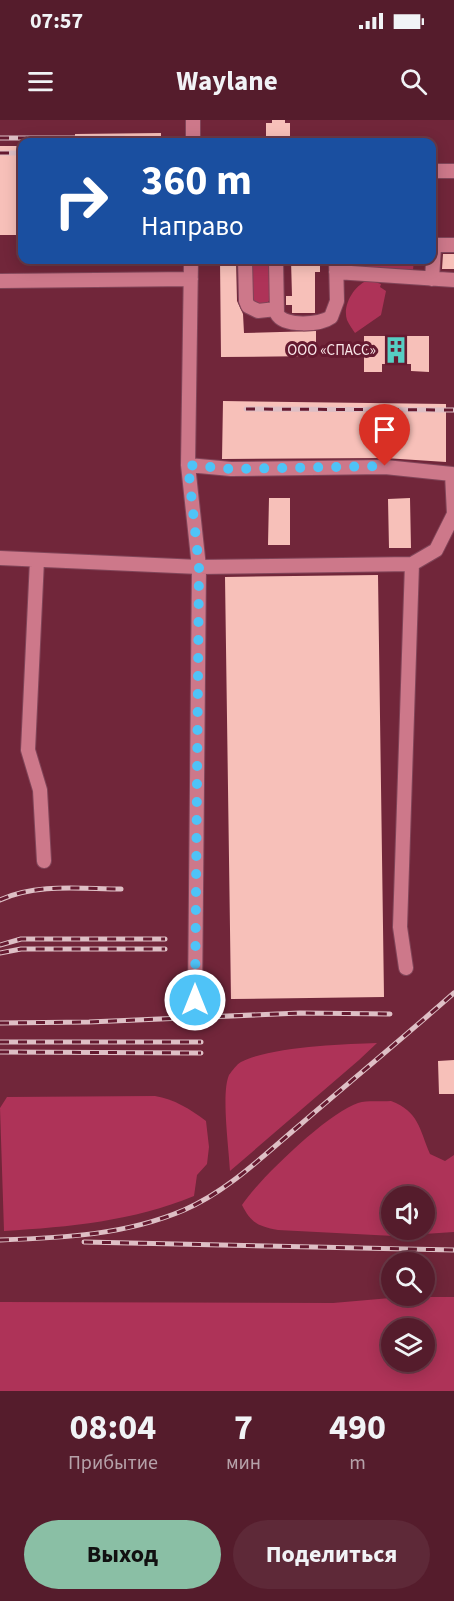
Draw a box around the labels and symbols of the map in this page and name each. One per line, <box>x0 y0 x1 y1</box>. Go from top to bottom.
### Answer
building icon: ООО «СПАСС» <box>381 335 411 365</box>
place label: ООО «СПАСС» <box>287 340 376 361</box>
pin <box>359 404 410 466</box>
position arrow <box>163 968 227 1032</box>

